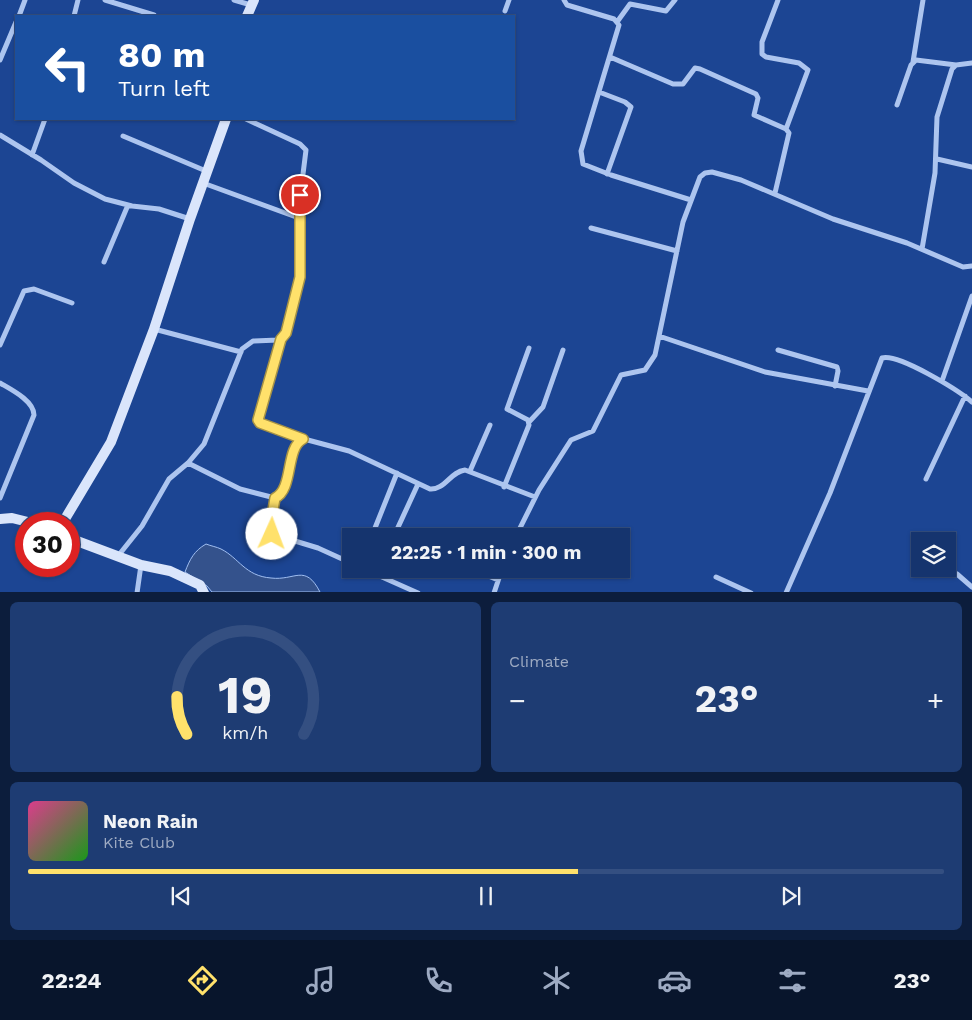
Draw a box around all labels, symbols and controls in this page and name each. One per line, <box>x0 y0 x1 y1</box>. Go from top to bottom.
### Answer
text: 80 m <box>118 34 205 76</box>
icon: left <box>35 35 100 100</box>
text: Turn left <box>118 76 210 101</box>
pin <box>279 174 321 216</box>
icon: arrive <box>286 181 314 209</box>
position arrow <box>245 507 297 559</box>
speed limit sign: 30 <box>15 512 80 577</box>
map controls <box>911 532 956 577</box>
button: layers <box>911 532 956 577</box>
text: 22:25 · 1 min · 300 m <box>391 541 581 564</box>
text: Climate <box>509 652 569 671</box>
text: 19 <box>218 665 273 726</box>
text: 23° <box>695 677 759 721</box>
text: − <box>509 684 526 717</box>
text: + <box>927 684 944 717</box>
text: km/h <box>222 722 269 743</box>
text: Neon Rain <box>103 810 198 833</box>
text: Kite Club <box>103 833 175 852</box>
icon: previous <box>167 882 195 910</box>
icon: pause <box>472 882 500 910</box>
icon: next <box>777 882 805 910</box>
icon: directions <box>185 963 220 998</box>
icon: music <box>303 963 338 998</box>
icon: phone <box>421 963 456 998</box>
icon: climate <box>539 963 574 998</box>
icon: car <box>657 963 692 998</box>
icon: filters <box>775 963 810 998</box>
text: 22:24 <box>42 968 102 993</box>
text: 23° <box>893 968 930 993</box>

